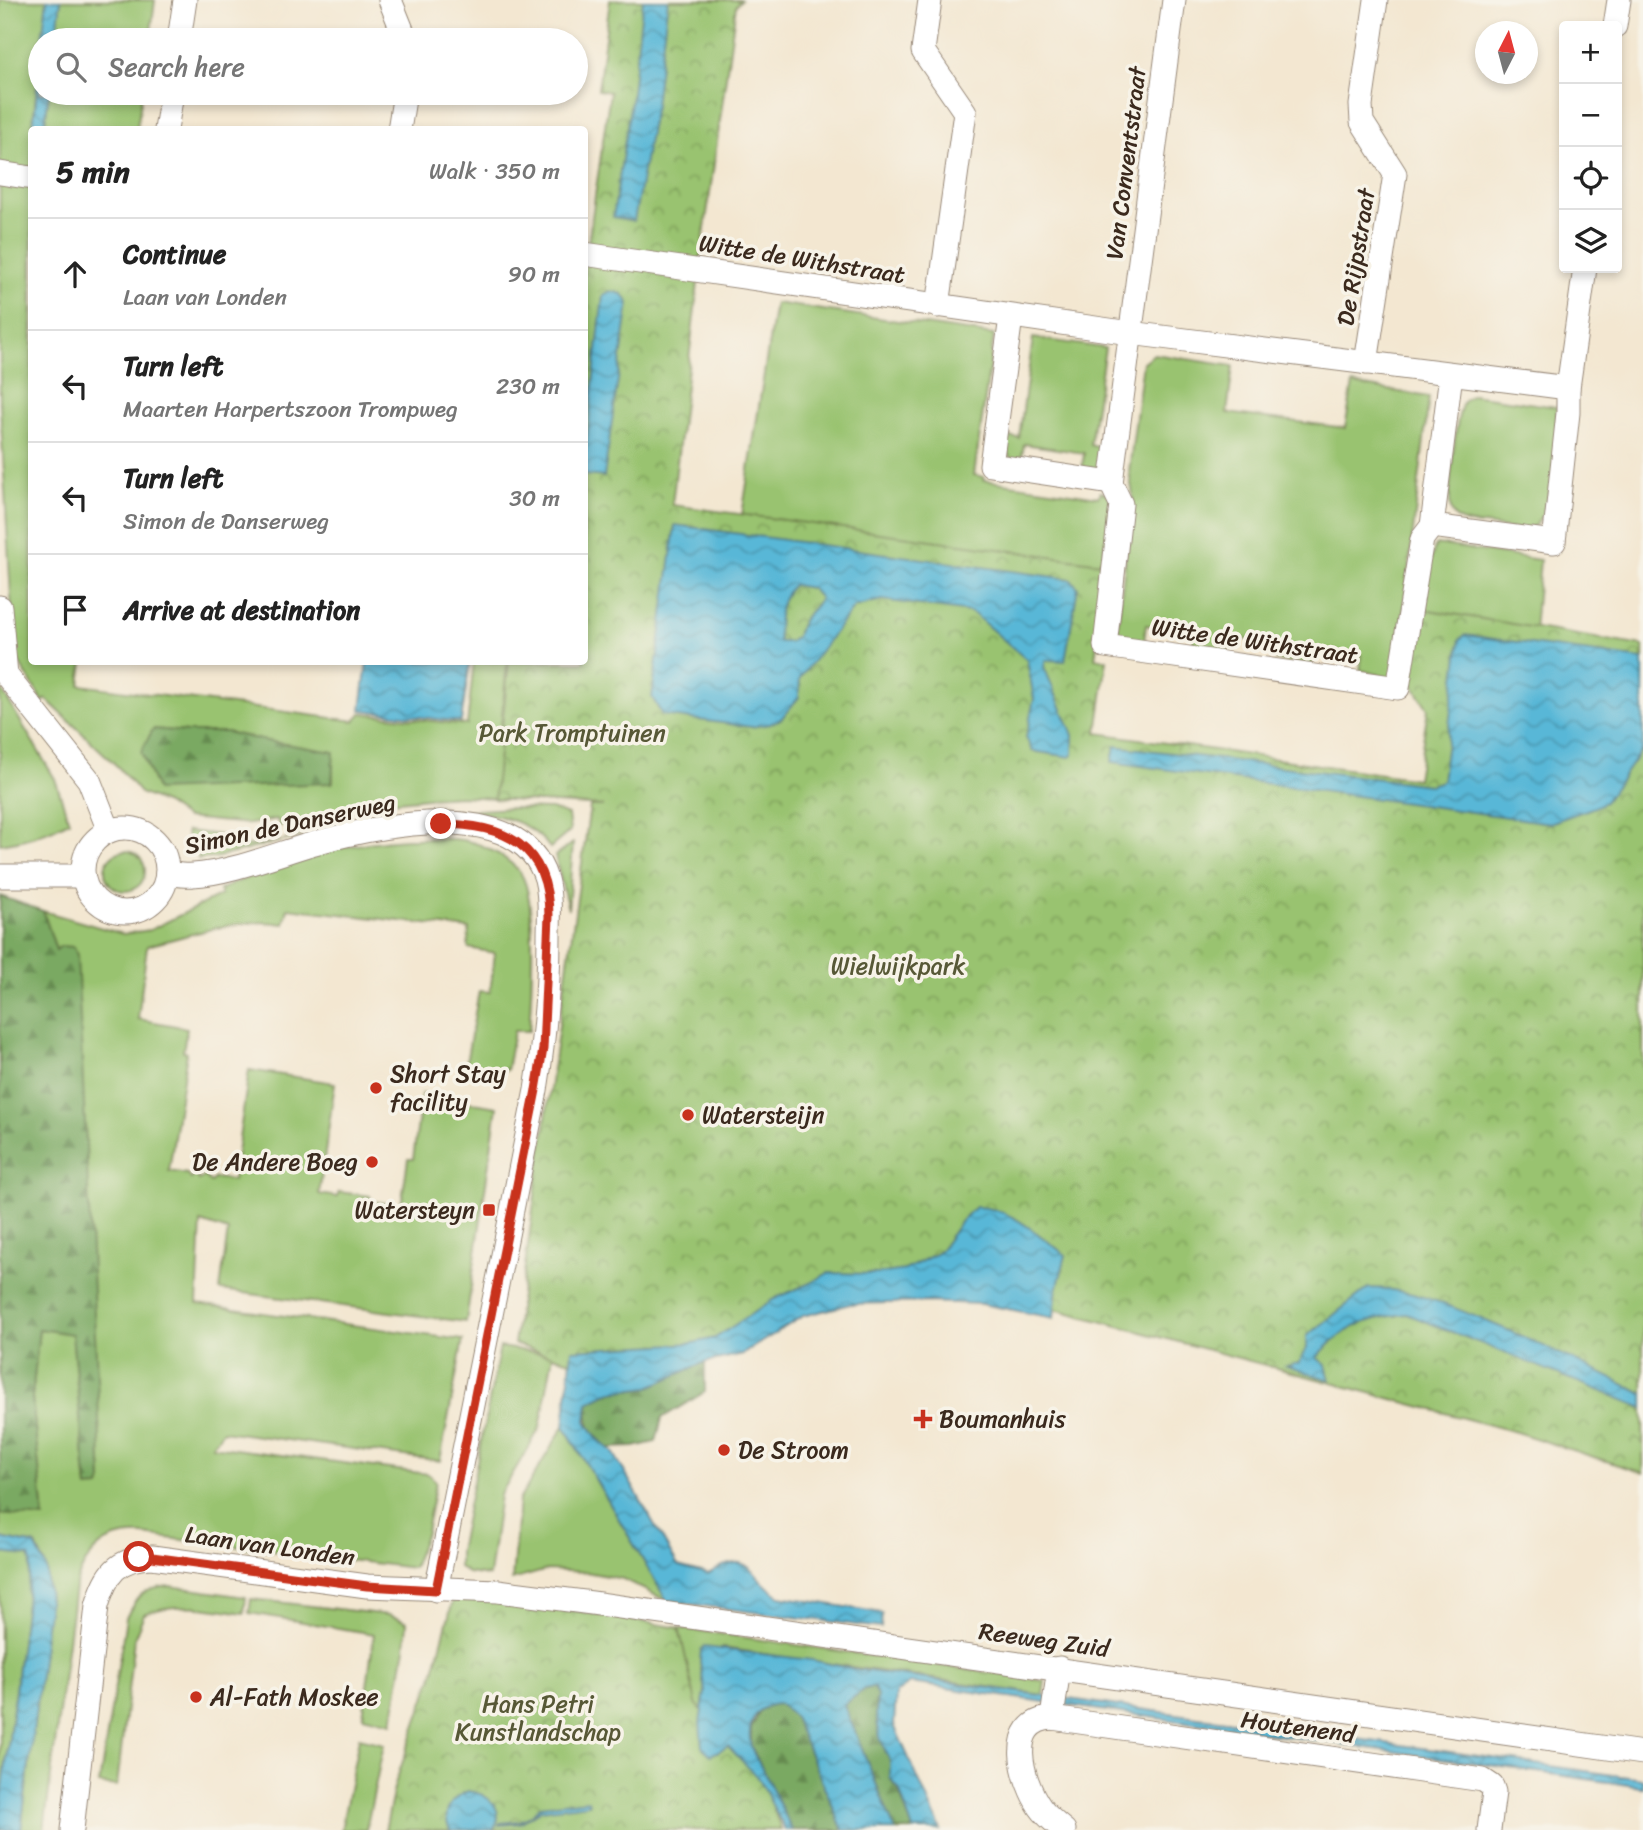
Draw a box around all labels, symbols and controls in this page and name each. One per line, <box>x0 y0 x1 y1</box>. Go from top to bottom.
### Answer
north arrow <box>1475 21 1538 84</box>
map controls <box>1559 21 1622 273</box>
button: + <box>1559 21 1622 84</box>
search box <box>28 28 588 105</box>
text: Search here <box>108 44 245 90</box>
icon: search <box>52 48 90 86</box>
street label: Van Conventstraat <box>1093 63 1159 262</box>
button: − <box>1559 84 1622 147</box>
text: 5 min <box>56 145 130 199</box>
button: locate <box>1559 147 1622 210</box>
text: Walk · 350 m <box>429 151 560 192</box>
street label: De Rijpstraat <box>1324 184 1388 329</box>
button: layers <box>1559 210 1622 273</box>
street label: Witte de Withstraat <box>696 222 908 296</box>
text: Continue <box>123 231 226 277</box>
text: 90 m <box>508 254 560 295</box>
icon: ahead <box>56 255 94 293</box>
text: Laan van Londen <box>123 277 287 318</box>
text: Turn left <box>123 343 223 389</box>
text: 230 m <box>496 366 560 407</box>
icon: left <box>56 367 94 405</box>
text: Maarten Harpertszoon Trompweg <box>123 389 458 430</box>
text: Turn left <box>123 455 223 501</box>
text: 30 m <box>509 478 560 519</box>
icon: left <box>56 479 94 517</box>
text: Simon de Danserweg <box>123 501 329 542</box>
text: Arrive at destination <box>123 587 360 633</box>
icon: arrive <box>56 591 94 629</box>
street label: Witte de Withstraat <box>1149 606 1361 676</box>
park label: Park Tromptuinen <box>478 712 666 754</box>
street label: Simon de Danserweg <box>181 781 399 867</box>
route end <box>425 808 456 839</box>
park label: Wielwijkpark <box>831 945 966 987</box>
place label: Short Stay facility <box>390 1053 506 1123</box>
marker: Short Stay facility <box>368 1080 384 1096</box>
place label: Watersteijn <box>702 1094 825 1136</box>
marker: Watersteijn <box>680 1107 696 1123</box>
place label: De Andere Boeg <box>192 1141 358 1183</box>
marker: De Andere Boeg <box>364 1154 380 1170</box>
place label: Watersteyn <box>354 1189 475 1231</box>
marker: Watersteyn <box>481 1202 497 1218</box>
place label: Boumanhuis <box>939 1398 1067 1440</box>
marker: Boumanhuis <box>913 1409 933 1429</box>
place label: De Stroom <box>738 1429 849 1471</box>
marker: De Stroom <box>716 1442 732 1458</box>
street label: Laan van Londen <box>182 1513 358 1579</box>
route start <box>123 1541 154 1572</box>
street label: Reeweg Zuid <box>976 1610 1113 1670</box>
place label: Al-Fath Moskee <box>209 1676 379 1718</box>
park label: Hans Petri Kunstlandschap <box>455 1683 621 1753</box>
marker: Al-Fath Moskee <box>188 1689 204 1705</box>
street label: Houtenend <box>1238 1698 1360 1756</box>

